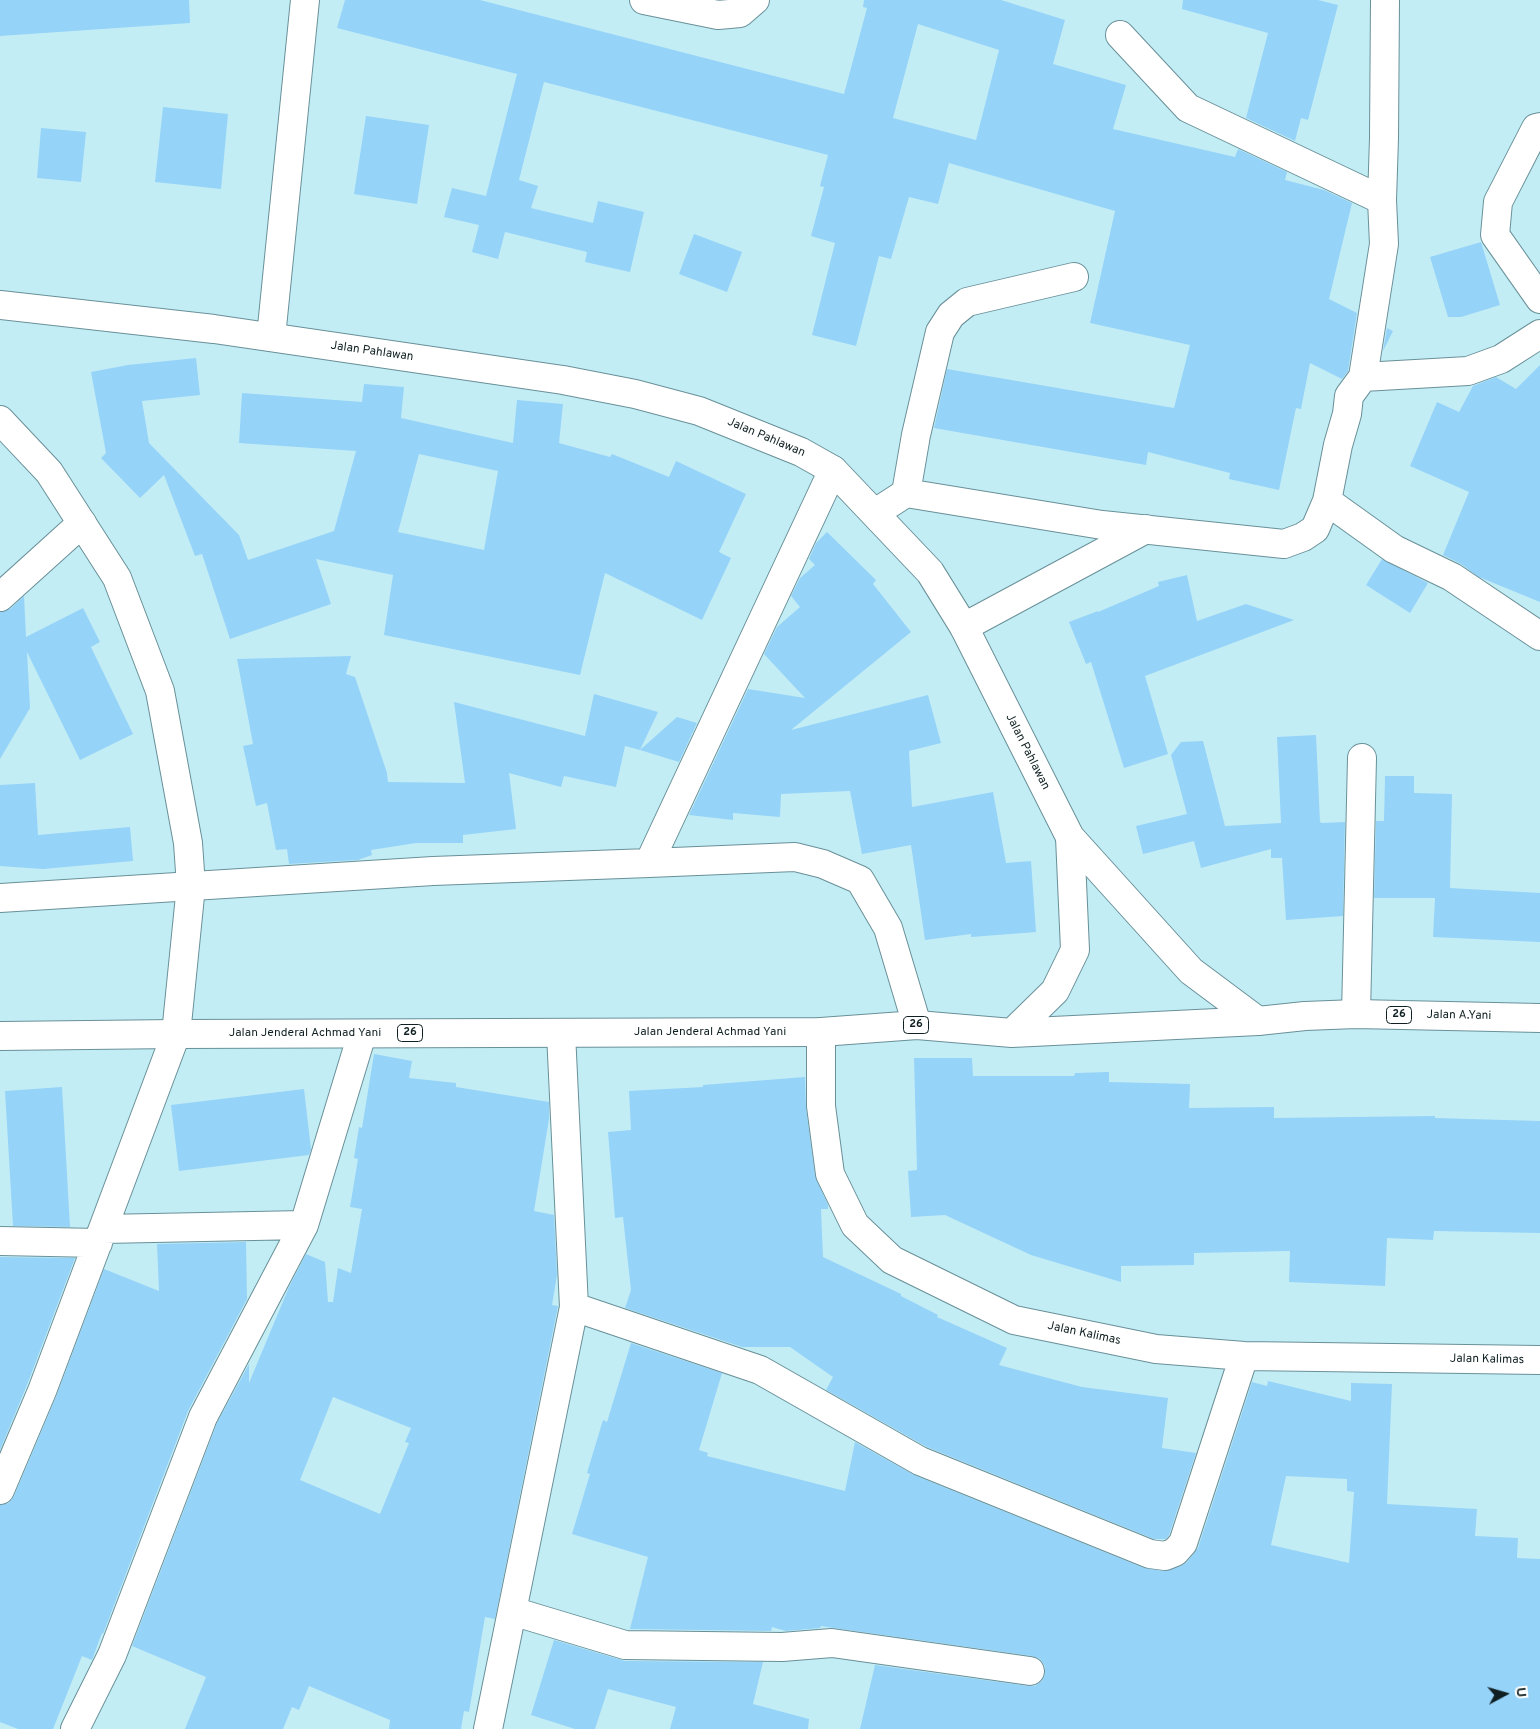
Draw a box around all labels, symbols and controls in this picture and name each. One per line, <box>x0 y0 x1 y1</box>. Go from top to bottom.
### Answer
street label: Jalan Pahlawan <box>330 339 414 365</box>
street label: Jalan Pahlawan <box>725 415 807 461</box>
street label: Jalan Pahlawan <box>1002 712 1052 792</box>
road number: 26 <box>1386 1006 1412 1024</box>
street label: Jalan A.Yani <box>1426 1008 1492 1024</box>
road number: 26 <box>904 1016 928 1034</box>
road number: 26 <box>398 1024 422 1042</box>
street label: Jalan Jenderal Achmad Yani <box>634 1026 786 1040</box>
street label: Jalan Jenderal Achmad Yani <box>229 1027 381 1041</box>
street label: Jalan Kalimas <box>1046 1319 1122 1349</box>
street label: Jalan Kalimas <box>1450 1352 1524 1368</box>
north arrow <box>1480 1669 1530 1719</box>
text: U <box>1511 1687 1529 1698</box>

